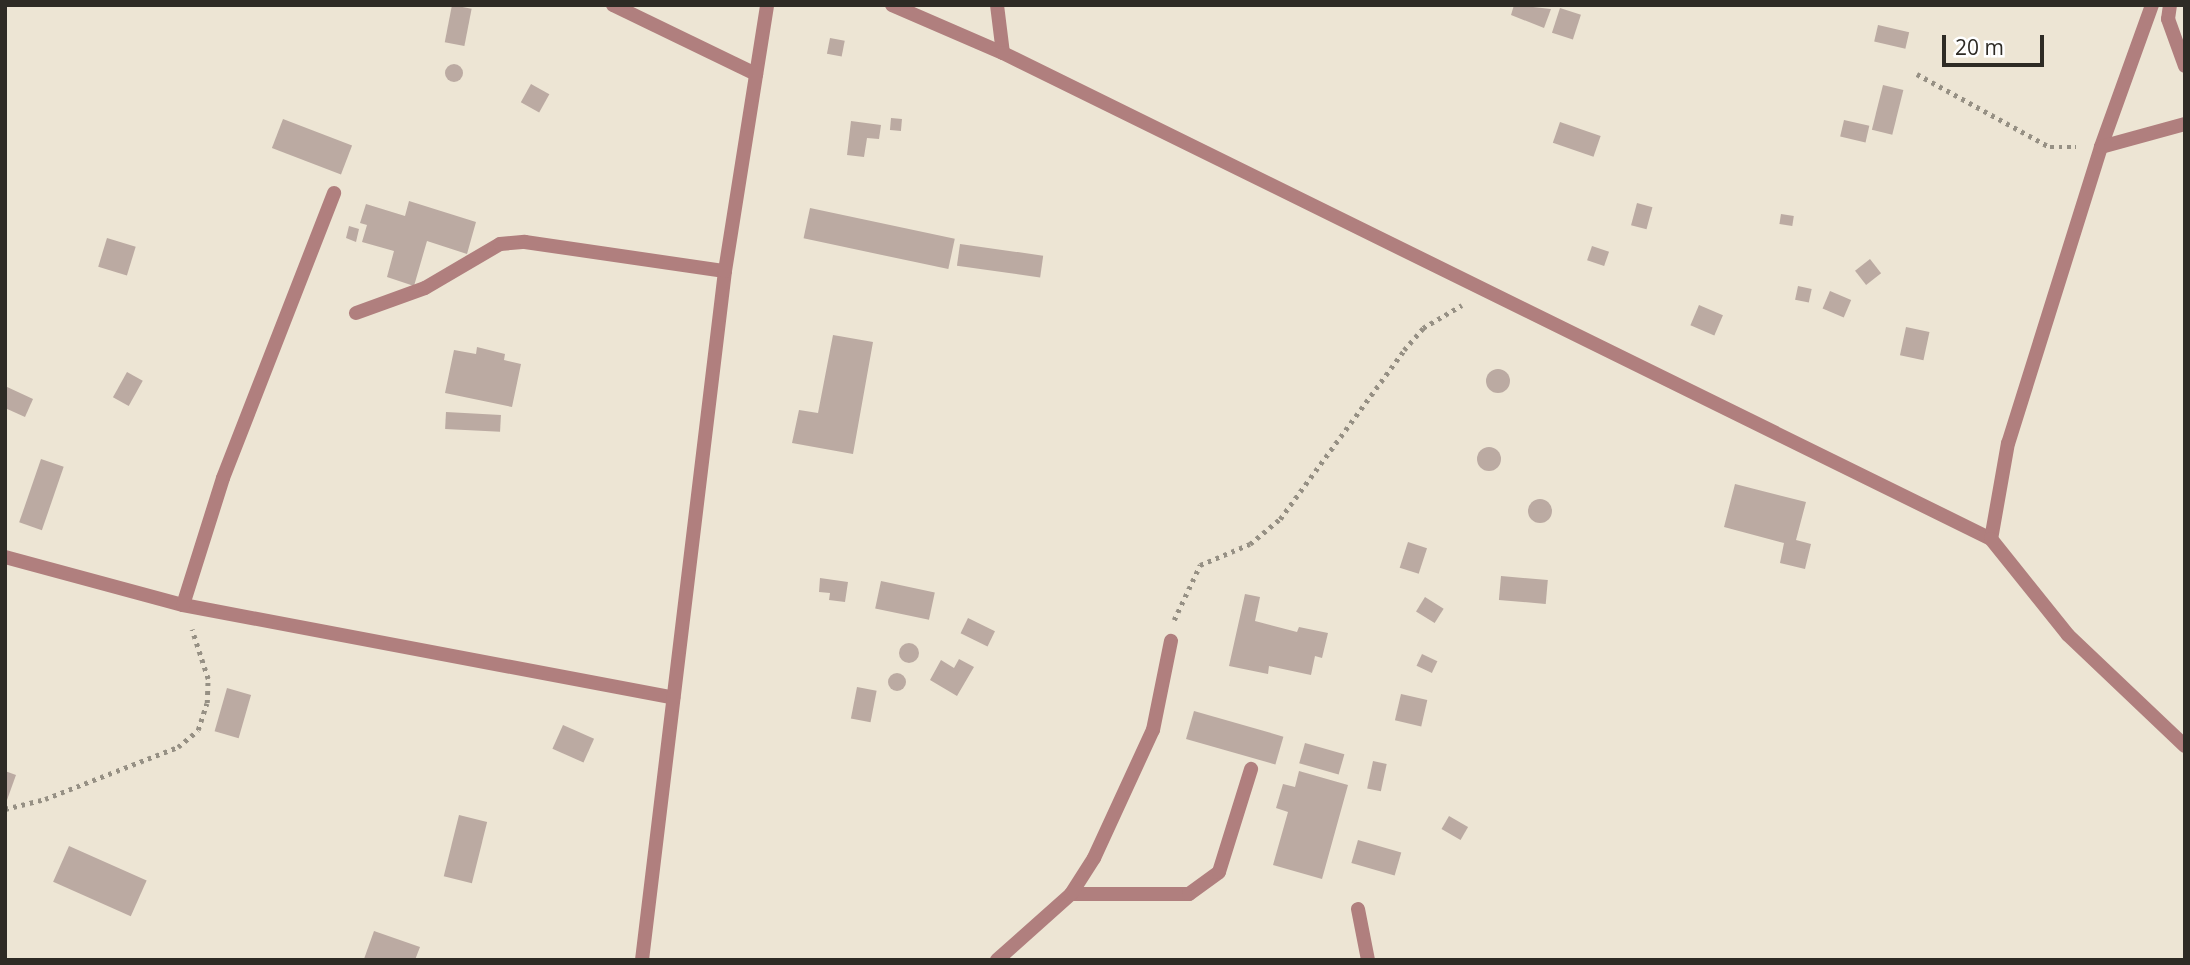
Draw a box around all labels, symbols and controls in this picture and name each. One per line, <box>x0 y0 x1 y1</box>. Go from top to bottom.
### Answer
scale bar <box>1945 21 2046 65</box>
text: 20 m <box>1955 33 2004 61</box>

